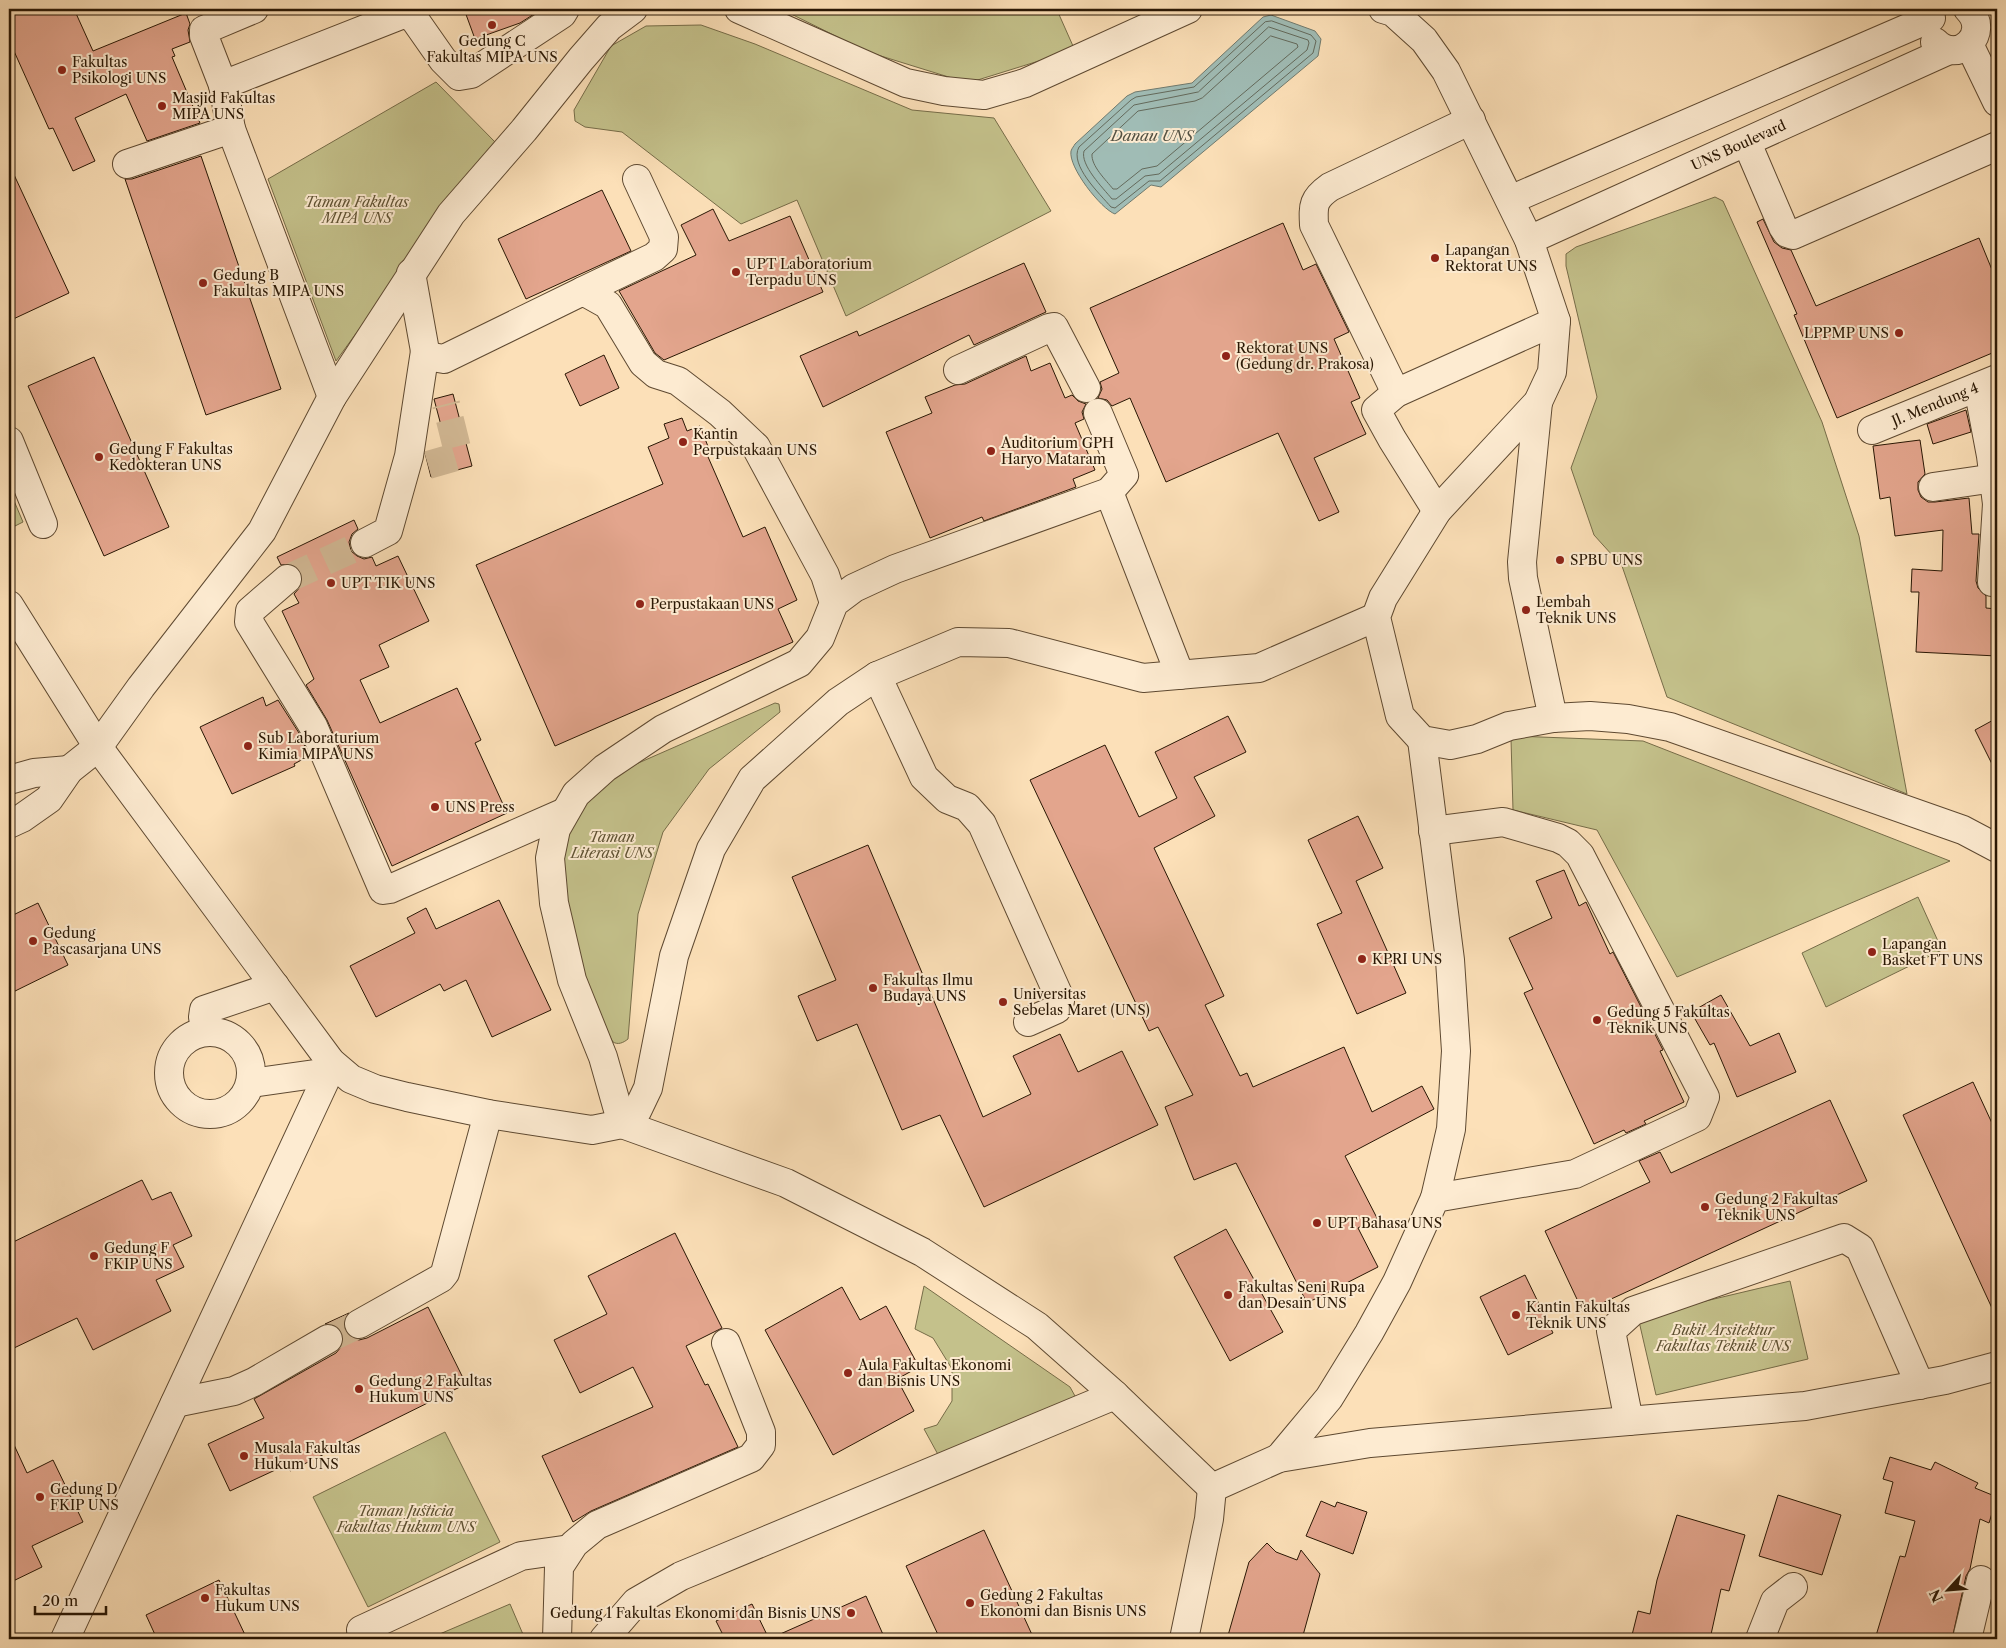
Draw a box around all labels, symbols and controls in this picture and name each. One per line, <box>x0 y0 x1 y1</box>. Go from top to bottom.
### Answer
marker: Gedung C Fakultas MIPA UNS <box>486 19 498 31</box>
place label: Gedung C Fakultas MIPA UNS <box>426 32 558 66</box>
place label: Fakultas Psikologi UNS <box>72 53 167 87</box>
marker: Fakultas Psikologi UNS <box>56 64 68 76</box>
place label: Masjid Fakultas MIPA UNS <box>172 89 275 123</box>
marker: Masjid Fakultas MIPA UNS <box>156 100 168 112</box>
street label: UNS Boulevard <box>1688 116 1789 174</box>
water label: Danau UNS <box>1110 126 1195 145</box>
park label: Taman Fakultas MIPA UNS <box>305 193 410 227</box>
place label: Lapangan Rektorat UNS <box>1445 241 1537 275</box>
marker: Lapangan Rektorat UNS <box>1429 252 1441 264</box>
place label: UPT Laboratorium Terpadu UNS <box>746 255 872 289</box>
place label: Gedung B Fakultas MIPA UNS <box>213 266 344 300</box>
marker: UPT Laboratorium Terpadu UNS <box>730 266 742 278</box>
marker: Gedung B Fakultas MIPA UNS <box>197 277 209 289</box>
place label: LPPMP UNS <box>1804 324 1889 342</box>
marker: LPPMP UNS <box>1893 327 1905 339</box>
place label: Rektorat UNS (Gedung dr. Prakosa) <box>1236 339 1374 373</box>
marker: Rektorat UNS (Gedung dr. Prakosa) <box>1220 350 1232 362</box>
street label: Jl. Mendung 4 <box>1887 379 1981 431</box>
place label: Kantin Perpustakaan UNS <box>693 425 817 459</box>
place label: Auditorium GPH Haryo Mataram <box>1000 434 1114 468</box>
marker: Kantin Perpustakaan UNS <box>677 436 689 448</box>
place label: Gedung F Fakultas Kedokteran UNS <box>109 440 233 474</box>
marker: Auditorium GPH Haryo Mataram <box>985 445 997 457</box>
marker: Gedung F Fakultas Kedokteran UNS <box>93 451 105 463</box>
place label: SPBU UNS <box>1570 551 1643 569</box>
marker: SPBU UNS <box>1554 554 1566 566</box>
place label: UPT TIK UNS <box>341 574 435 592</box>
marker: UPT TIK UNS <box>325 577 337 589</box>
place label: Lembah Teknik UNS <box>1536 593 1616 627</box>
place label: Perpustakaan UNS <box>650 595 774 613</box>
marker: Perpustakaan UNS <box>634 598 646 610</box>
marker: Lembah Teknik UNS <box>1520 604 1532 616</box>
place label: Sub Laboraturium Kimia MIPA UNS <box>258 729 379 763</box>
marker: Sub Laboraturium Kimia MIPA UNS <box>242 740 254 752</box>
place label: UNS Press <box>445 798 514 816</box>
marker: UNS Press <box>429 801 441 813</box>
park label: Taman Literasi UNS <box>570 828 655 862</box>
place label: Gedung Pascasarjana UNS <box>43 924 161 958</box>
marker: Gedung Pascasarjana UNS <box>27 935 39 947</box>
place label: Lapangan Basket FT UNS <box>1882 935 1983 969</box>
marker: Lapangan Basket FT UNS <box>1866 946 1878 958</box>
place label: KPRI UNS <box>1372 950 1442 968</box>
marker: KPRI UNS <box>1356 953 1368 965</box>
place label: Fakultas Ilmu Budaya UNS <box>883 971 973 1005</box>
marker: Fakultas Ilmu Budaya UNS <box>867 982 879 994</box>
place label: Universitas Sebelas Maret (UNS) <box>1013 985 1150 1019</box>
marker: Universitas Sebelas Maret (UNS) <box>997 996 1009 1008</box>
place label: Gedung 5 Fakultas Teknik UNS <box>1607 1003 1730 1037</box>
marker: Gedung 5 Fakultas Teknik UNS <box>1591 1014 1603 1026</box>
place label: Gedung 2 Fakultas Teknik UNS <box>1715 1190 1838 1224</box>
marker: Gedung 2 Fakultas Teknik UNS <box>1699 1201 1711 1213</box>
place label: UPT Bahasa UNS <box>1327 1214 1442 1232</box>
marker: UPT Bahasa UNS <box>1311 1217 1323 1229</box>
place label: Gedung F FKIP UNS <box>104 1239 173 1273</box>
marker: Gedung F FKIP UNS <box>88 1250 100 1262</box>
place label: Fakultas Seni Rupa dan Desain UNS <box>1238 1278 1365 1312</box>
marker: Fakultas Seni Rupa dan Desain UNS <box>1222 1289 1234 1301</box>
place label: Kantin Fakultas Teknik UNS <box>1526 1298 1630 1332</box>
marker: Kantin Fakultas Teknik UNS <box>1510 1309 1522 1321</box>
park label: Bukit Arsitektur Fakultas Teknik UNS <box>1655 1321 1792 1355</box>
place label: Aula Fakultas Ekonomi dan Bisnis UNS <box>857 1356 1011 1390</box>
marker: Aula Fakultas Ekonomi dan Bisnis UNS <box>842 1367 854 1379</box>
place label: Gedung 2 Fakultas Hukum UNS <box>369 1372 492 1406</box>
marker: Gedung 2 Fakultas Hukum UNS <box>353 1383 365 1395</box>
place label: Musala Fakultas Hukum UNS <box>254 1439 360 1473</box>
marker: Musala Fakultas Hukum UNS <box>238 1450 250 1462</box>
place label: Gedung D FKIP UNS <box>50 1480 119 1514</box>
marker: Gedung D FKIP UNS <box>34 1491 46 1503</box>
park label: Taman Justicia Fakultas Hukum UNS <box>336 1502 478 1536</box>
north arrow <box>1924 1566 1974 1616</box>
place label: Fakultas Hukum UNS <box>215 1581 300 1615</box>
scale bar <box>35 1583 106 1615</box>
place label: Gedung 2 Fakultas Ekonomi dan Bisnis UNS <box>980 1586 1146 1620</box>
text: N <box>1926 1586 1947 1605</box>
text: 20 m <box>42 1591 78 1610</box>
marker: Fakultas Hukum UNS <box>199 1592 211 1604</box>
marker: Gedung 2 Fakultas Ekonomi dan Bisnis UNS <box>964 1597 976 1609</box>
place label: Gedung 1 Fakultas Ekonomi dan Bisnis UNS <box>550 1604 841 1622</box>
marker: Gedung 1 Fakultas Ekonomi dan Bisnis UNS <box>845 1607 857 1619</box>

